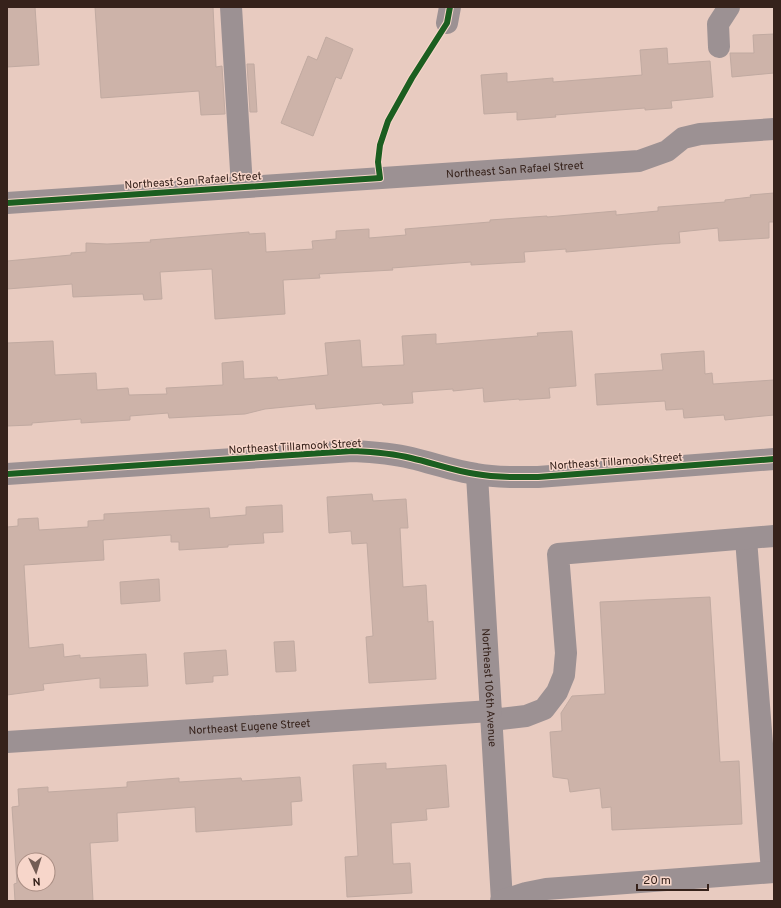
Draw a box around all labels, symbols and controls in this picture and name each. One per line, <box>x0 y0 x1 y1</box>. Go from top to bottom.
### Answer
street label: Northeast San Rafael Street <box>446 159 584 182</box>
street label: Northeast San Rafael Street <box>124 169 262 193</box>
street label: Northeast Tillamook Street <box>228 437 362 457</box>
street label: Northeast Tillamook Street <box>549 450 683 474</box>
street label: Northeast 106th Avenue <box>478 628 499 748</box>
street label: Northeast Eugene Street <box>188 717 311 738</box>
north arrow <box>16 852 56 892</box>
scale bar <box>637 866 708 892</box>
text: 20 m <box>643 873 671 889</box>
text: N <box>32 874 41 888</box>

